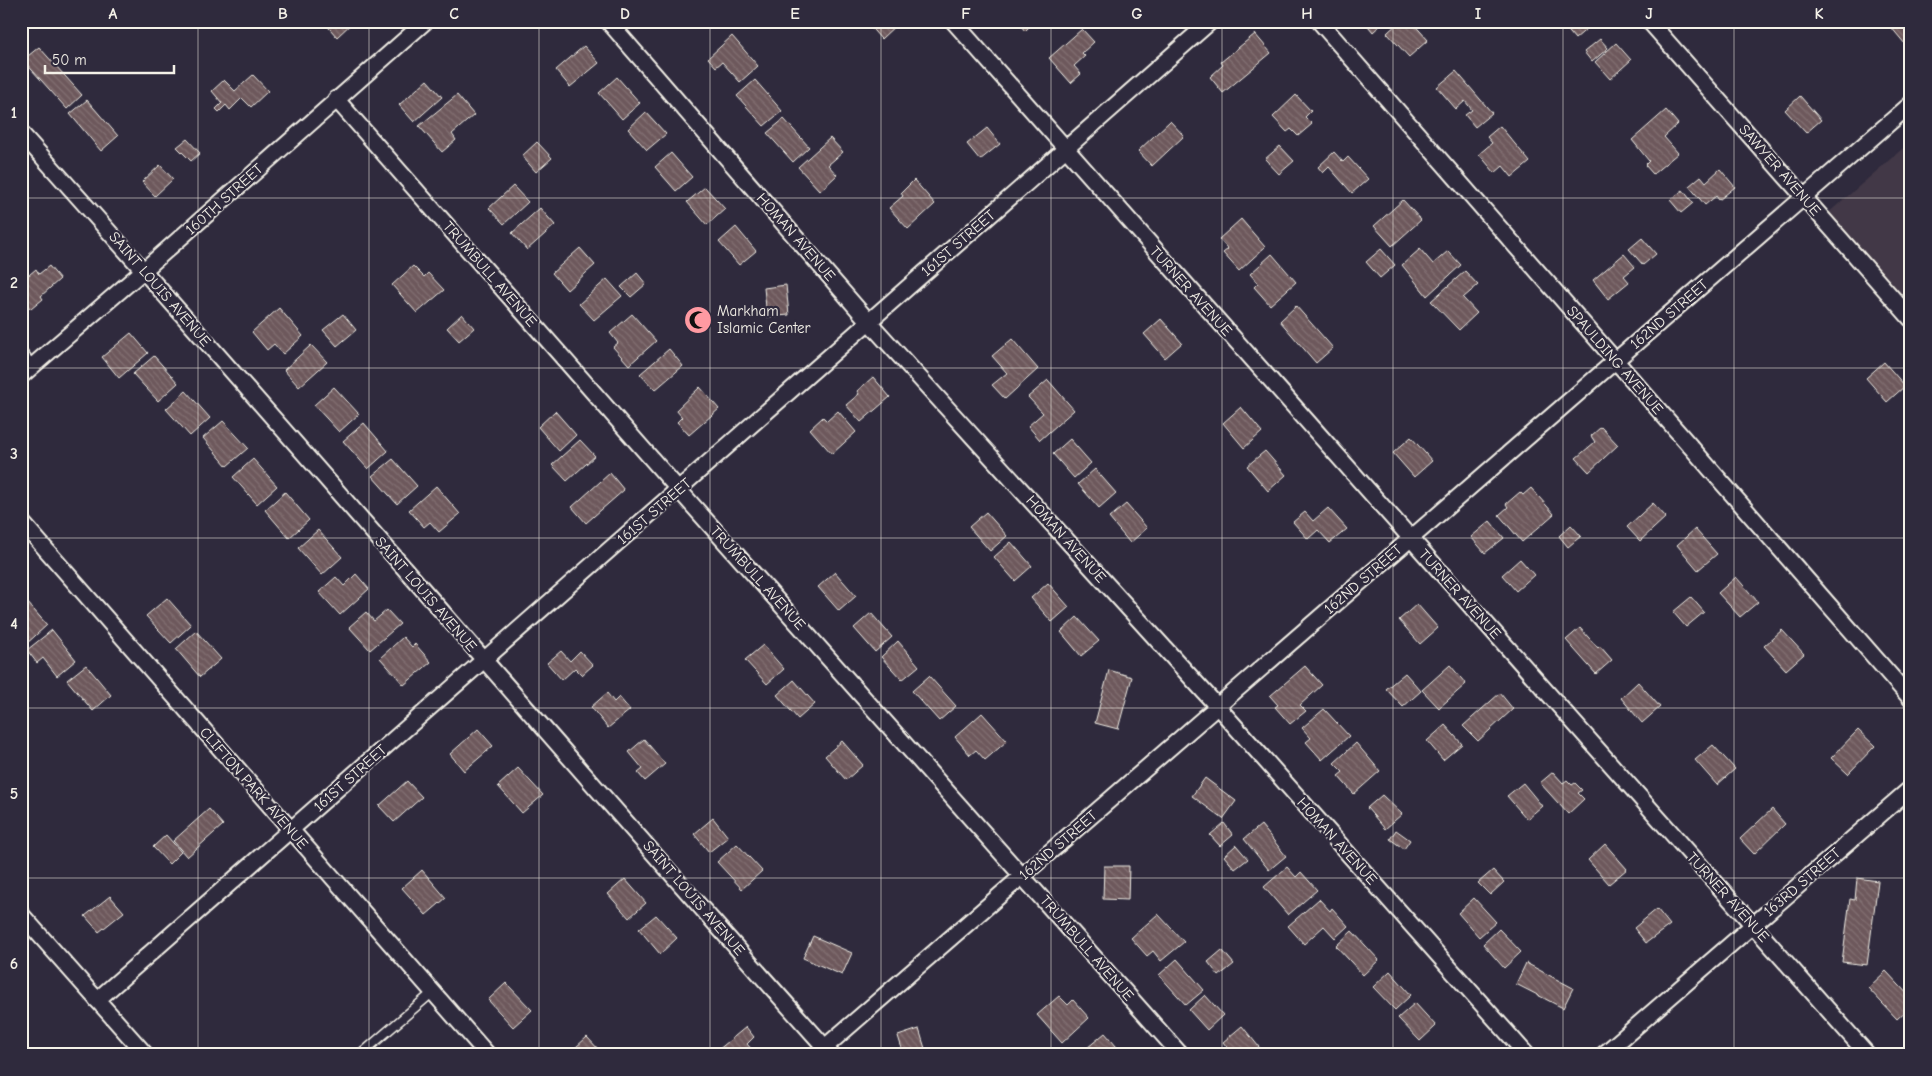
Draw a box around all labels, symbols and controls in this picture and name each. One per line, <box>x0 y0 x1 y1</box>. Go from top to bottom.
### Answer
text: A <box>109 5 118 23</box>
text: B <box>278 5 288 23</box>
text: C <box>449 5 459 23</box>
text: D <box>620 5 630 23</box>
text: E <box>790 5 800 23</box>
text: F <box>961 5 971 23</box>
text: G <box>1131 5 1143 23</box>
text: H <box>1301 5 1313 23</box>
text: I <box>1475 5 1481 23</box>
text: J <box>1645 5 1653 23</box>
text: K <box>1814 5 1824 23</box>
scale bar <box>45 42 174 74</box>
text: 50 m <box>52 51 87 69</box>
text: 1 <box>11 104 17 122</box>
street label: SAWYER AVENUE <box>1735 120 1825 220</box>
street label: 160TH STREET <box>182 159 267 238</box>
street label: HOMAN AVENUE <box>753 189 839 285</box>
street label: 161ST STREET <box>917 206 999 280</box>
street label: TRUMBULL AVENUE <box>439 218 541 330</box>
street label: SAINT LOUIS AVENUE <box>105 228 215 350</box>
street label: TURNER AVENUE <box>1146 242 1236 340</box>
text: 2 <box>10 274 18 292</box>
street label: 162ND STREET <box>1626 275 1712 353</box>
place label: Markham Islamic Center <box>717 302 811 337</box>
street label: SPAULDING AVENUE <box>1563 302 1667 418</box>
mosque icon: Markham Islamic Center <box>683 305 713 335</box>
text: 3 <box>10 445 18 463</box>
street label: 161ST STREET <box>613 474 695 548</box>
street label: HOMAN AVENUE <box>1022 492 1110 586</box>
street label: TRUMBULL AVENUE <box>707 522 809 634</box>
street label: SAINT LOUIS AVENUE <box>371 533 481 655</box>
street label: 162ND STREET <box>1320 540 1406 618</box>
street label: TURNER AVENUE <box>1415 545 1505 643</box>
text: 4 <box>10 615 18 633</box>
street label: CLIFTON PARK AVENUE <box>196 723 312 853</box>
street label: 161ST STREET <box>310 740 390 816</box>
text: 5 <box>10 785 18 803</box>
street label: HOMAN AVENUE <box>1293 794 1381 888</box>
street label: 162ND STREET <box>1015 806 1101 884</box>
street label: SAINT LOUIS AVENUE <box>639 837 749 959</box>
street label: 163RD STREET <box>1760 844 1844 920</box>
street label: TURNER AVENUE <box>1683 848 1773 946</box>
street label: TRUMBULL AVENUE <box>1036 892 1138 1004</box>
text: 6 <box>10 955 18 973</box>

